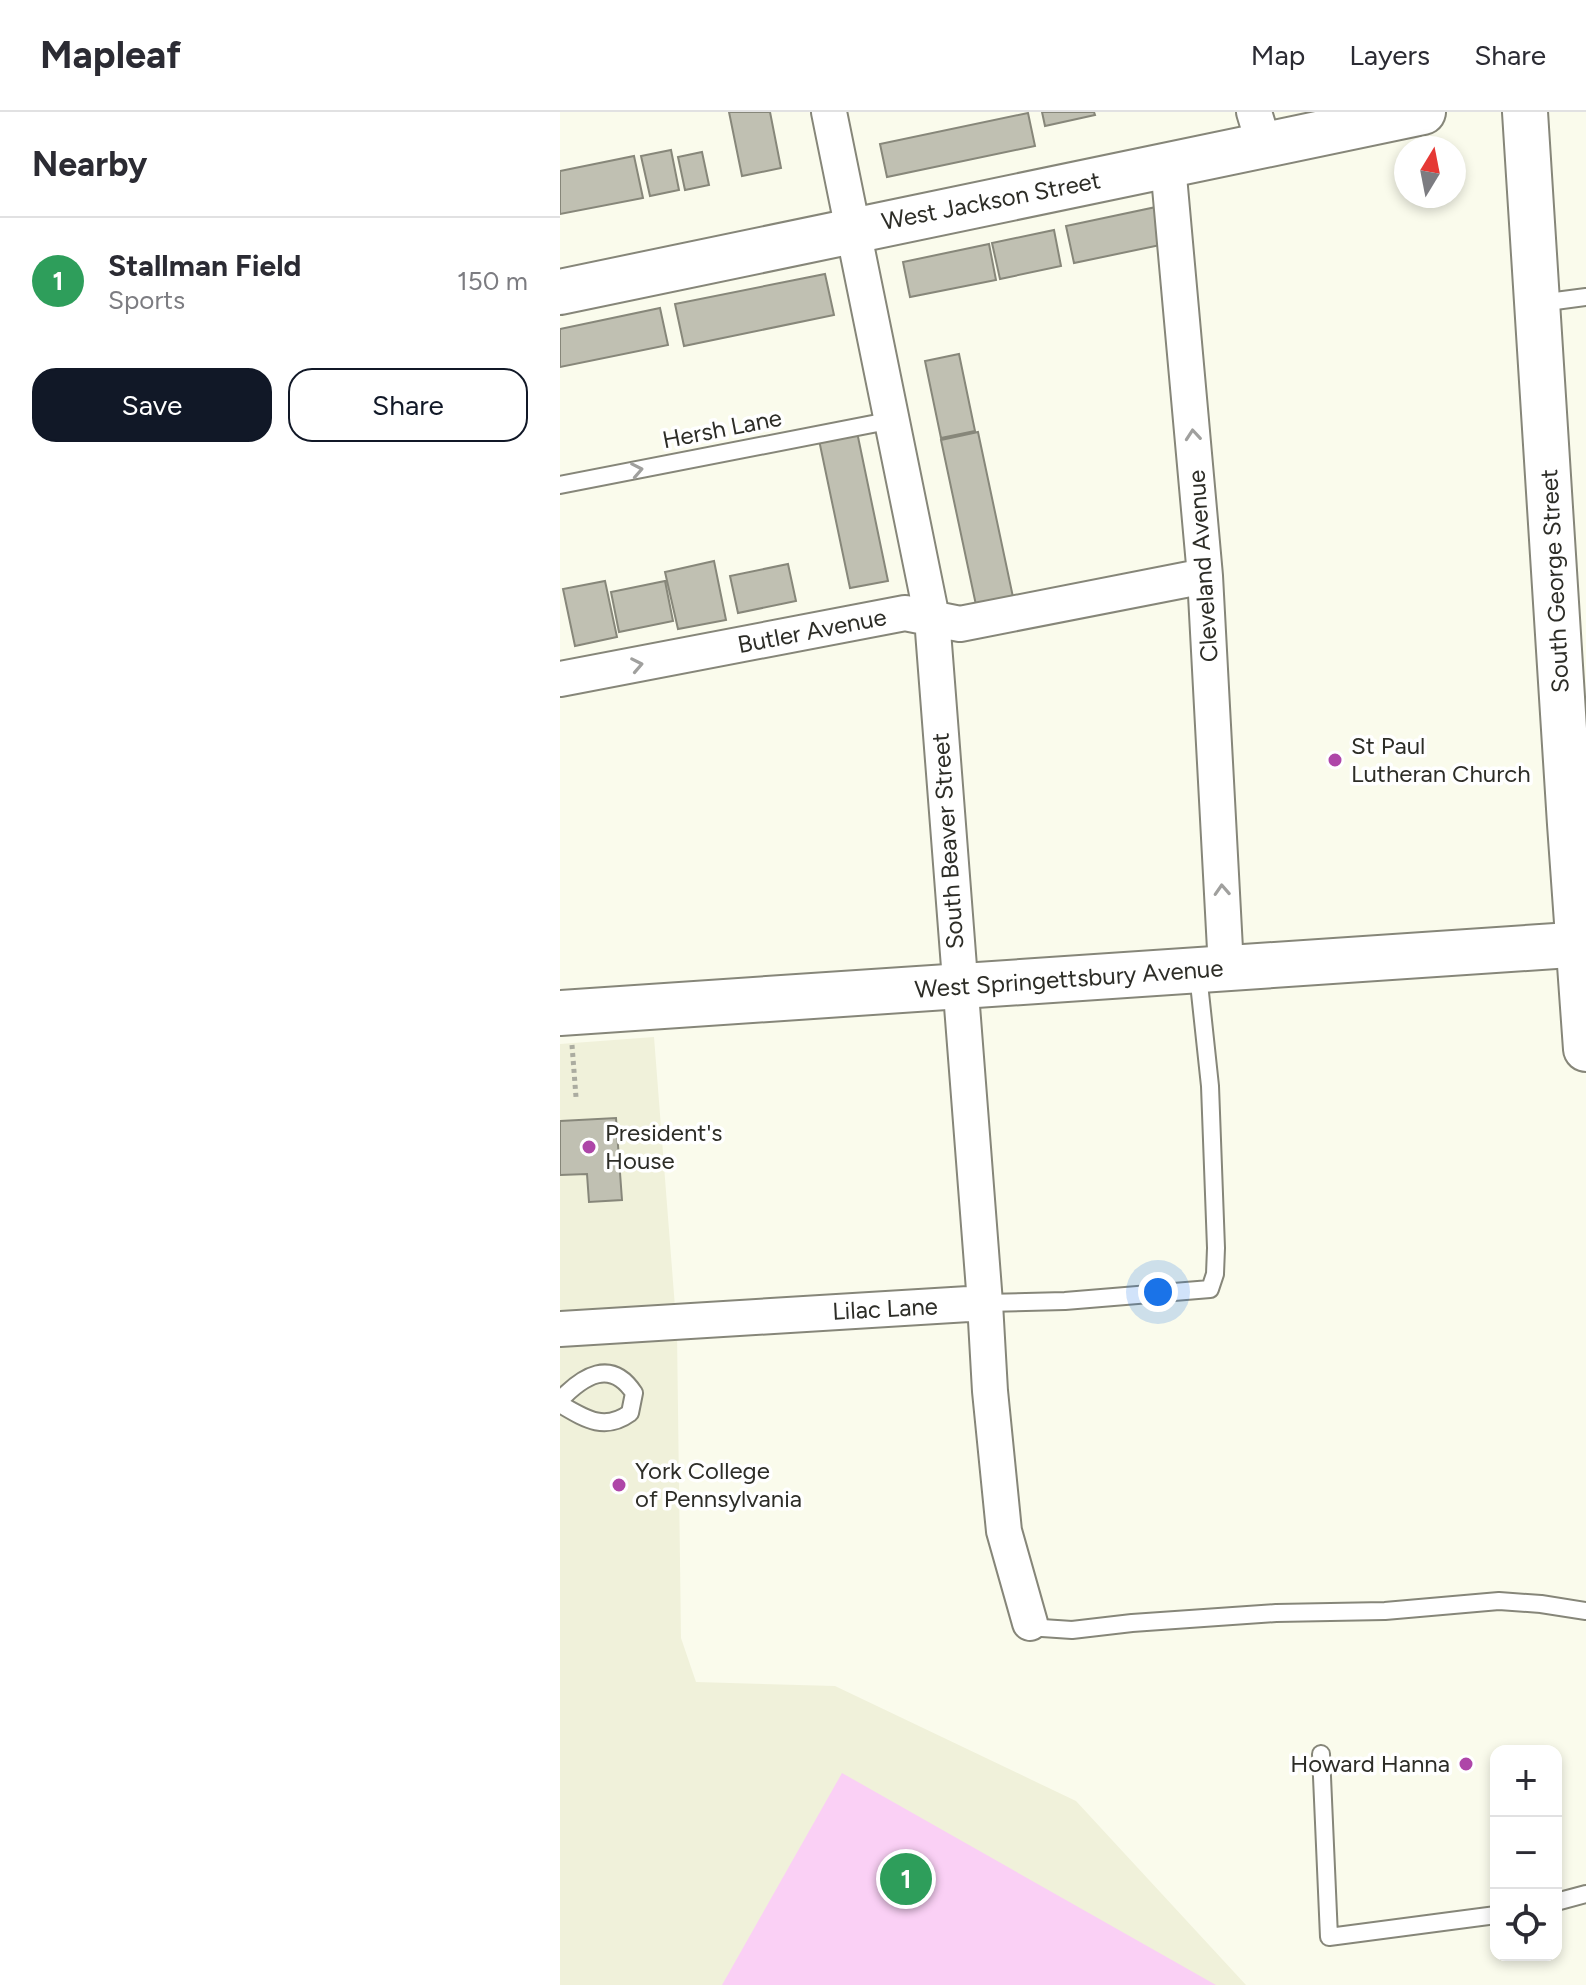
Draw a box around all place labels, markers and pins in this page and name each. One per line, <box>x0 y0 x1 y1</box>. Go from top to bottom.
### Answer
place label: St Paul Lutheran Church <box>1351 731 1531 788</box>
marker: St Paul Lutheran Church <box>1326 751 1344 769</box>
place label: President's House <box>605 1118 722 1175</box>
marker: President's House <box>580 1138 598 1156</box>
place label: York College of Pennsylvania <box>635 1456 802 1513</box>
marker: York College of Pennsylvania <box>610 1476 628 1494</box>
place label: Howard Hanna <box>1290 1749 1450 1778</box>
marker: Howard Hanna <box>1457 1755 1475 1773</box>
pin: 1 <box>880 1849 932 1909</box>

